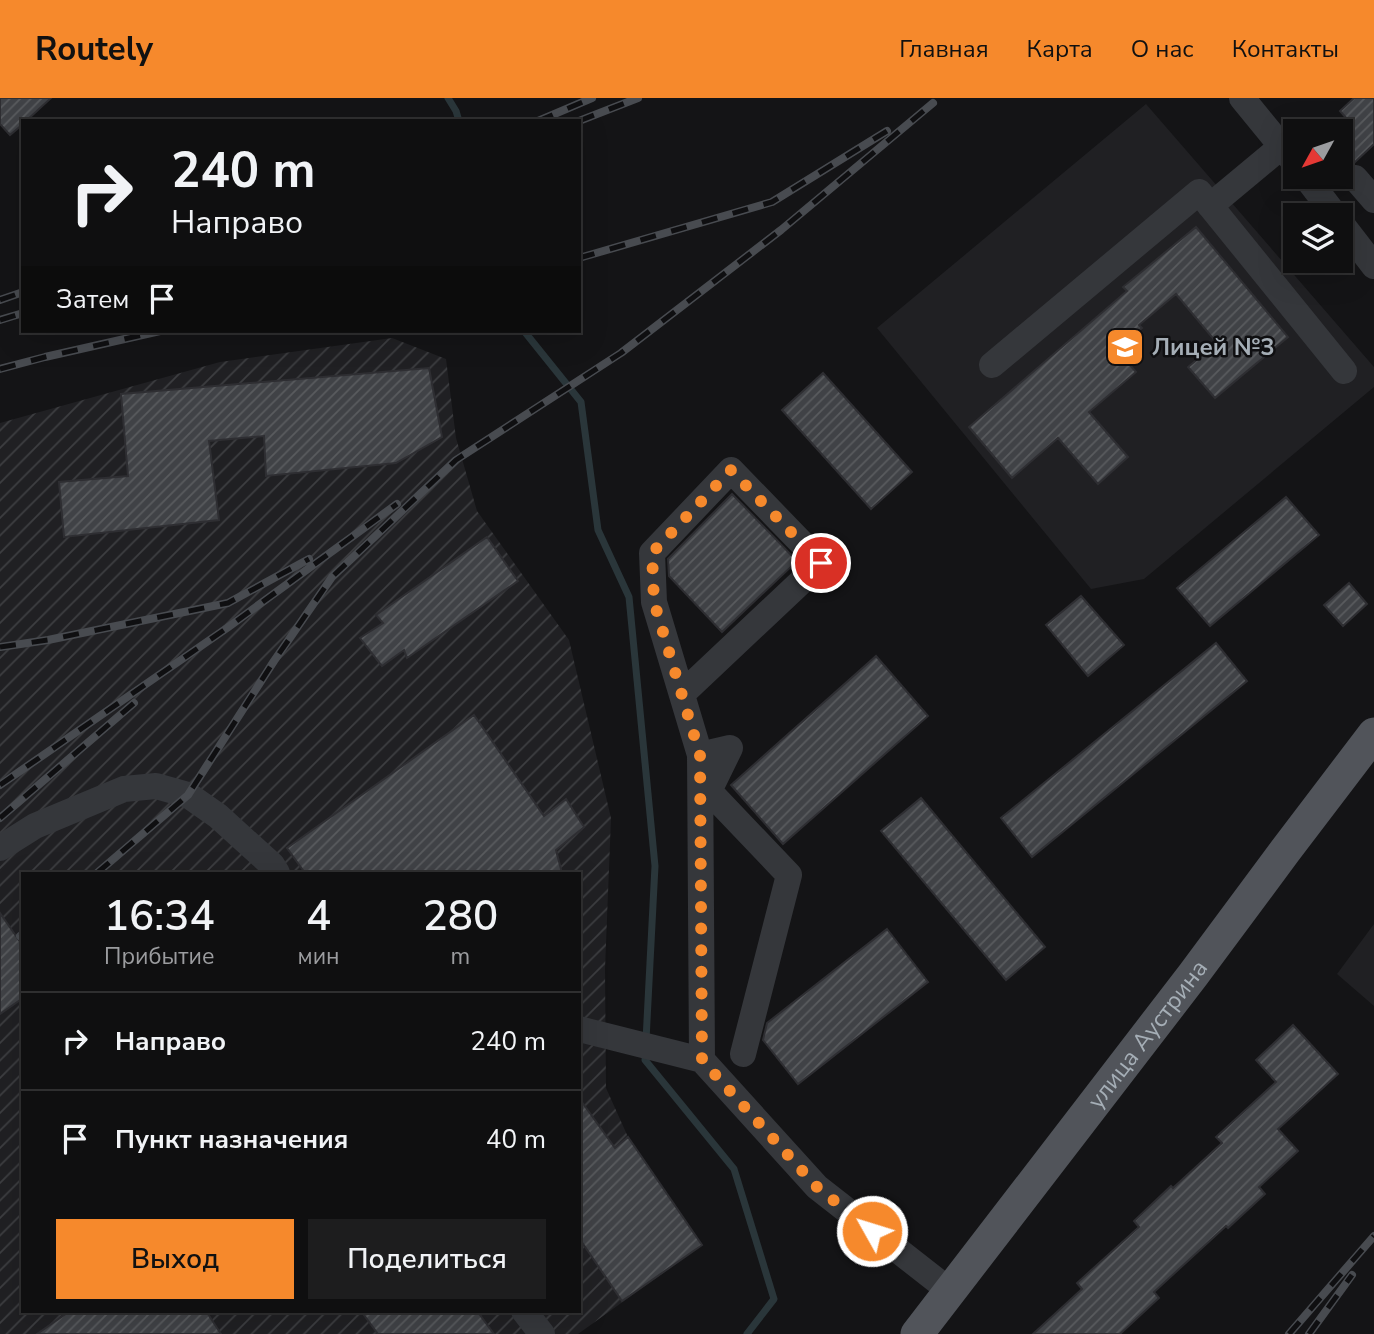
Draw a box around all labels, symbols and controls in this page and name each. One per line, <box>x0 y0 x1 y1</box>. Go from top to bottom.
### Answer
text: Routely <box>35 27 153 72</box>
text: Главная <box>899 33 989 65</box>
text: Карта <box>1027 33 1093 65</box>
text: О нас <box>1131 33 1194 65</box>
text: Контакты <box>1232 33 1339 65</box>
north arrow <box>1283 119 1353 189</box>
map controls <box>1283 119 1353 273</box>
text: 240 m <box>171 137 315 204</box>
icon: right <box>56 147 147 238</box>
text: Направо <box>171 201 303 244</box>
button: layers <box>1283 203 1353 273</box>
icon: arrive <box>143 280 181 318</box>
text: Затем <box>56 282 129 317</box>
school or university icon: Лицей №3 <box>1104 326 1146 368</box>
place label: Лицей №3 <box>1152 331 1275 363</box>
pin <box>791 533 851 593</box>
icon: arrive <box>802 544 840 582</box>
text: 16:34 <box>104 888 215 945</box>
text: 4 <box>306 888 331 945</box>
text: 280 <box>422 888 498 945</box>
text: Прибытие <box>104 941 214 972</box>
text: мин <box>298 941 340 972</box>
text: m <box>450 941 470 972</box>
street label: улица Аустрина <box>1080 953 1215 1115</box>
icon: right <box>56 1022 94 1060</box>
text: Направо <box>115 1024 226 1059</box>
text: 240 m <box>470 1024 546 1059</box>
icon: arrive <box>56 1120 94 1158</box>
text: Пункт назначения <box>115 1122 348 1157</box>
text: 40 m <box>486 1122 546 1157</box>
position arrow <box>835 1194 909 1268</box>
button: Выход <box>56 1219 294 1299</box>
button: Поделиться <box>308 1219 546 1299</box>

